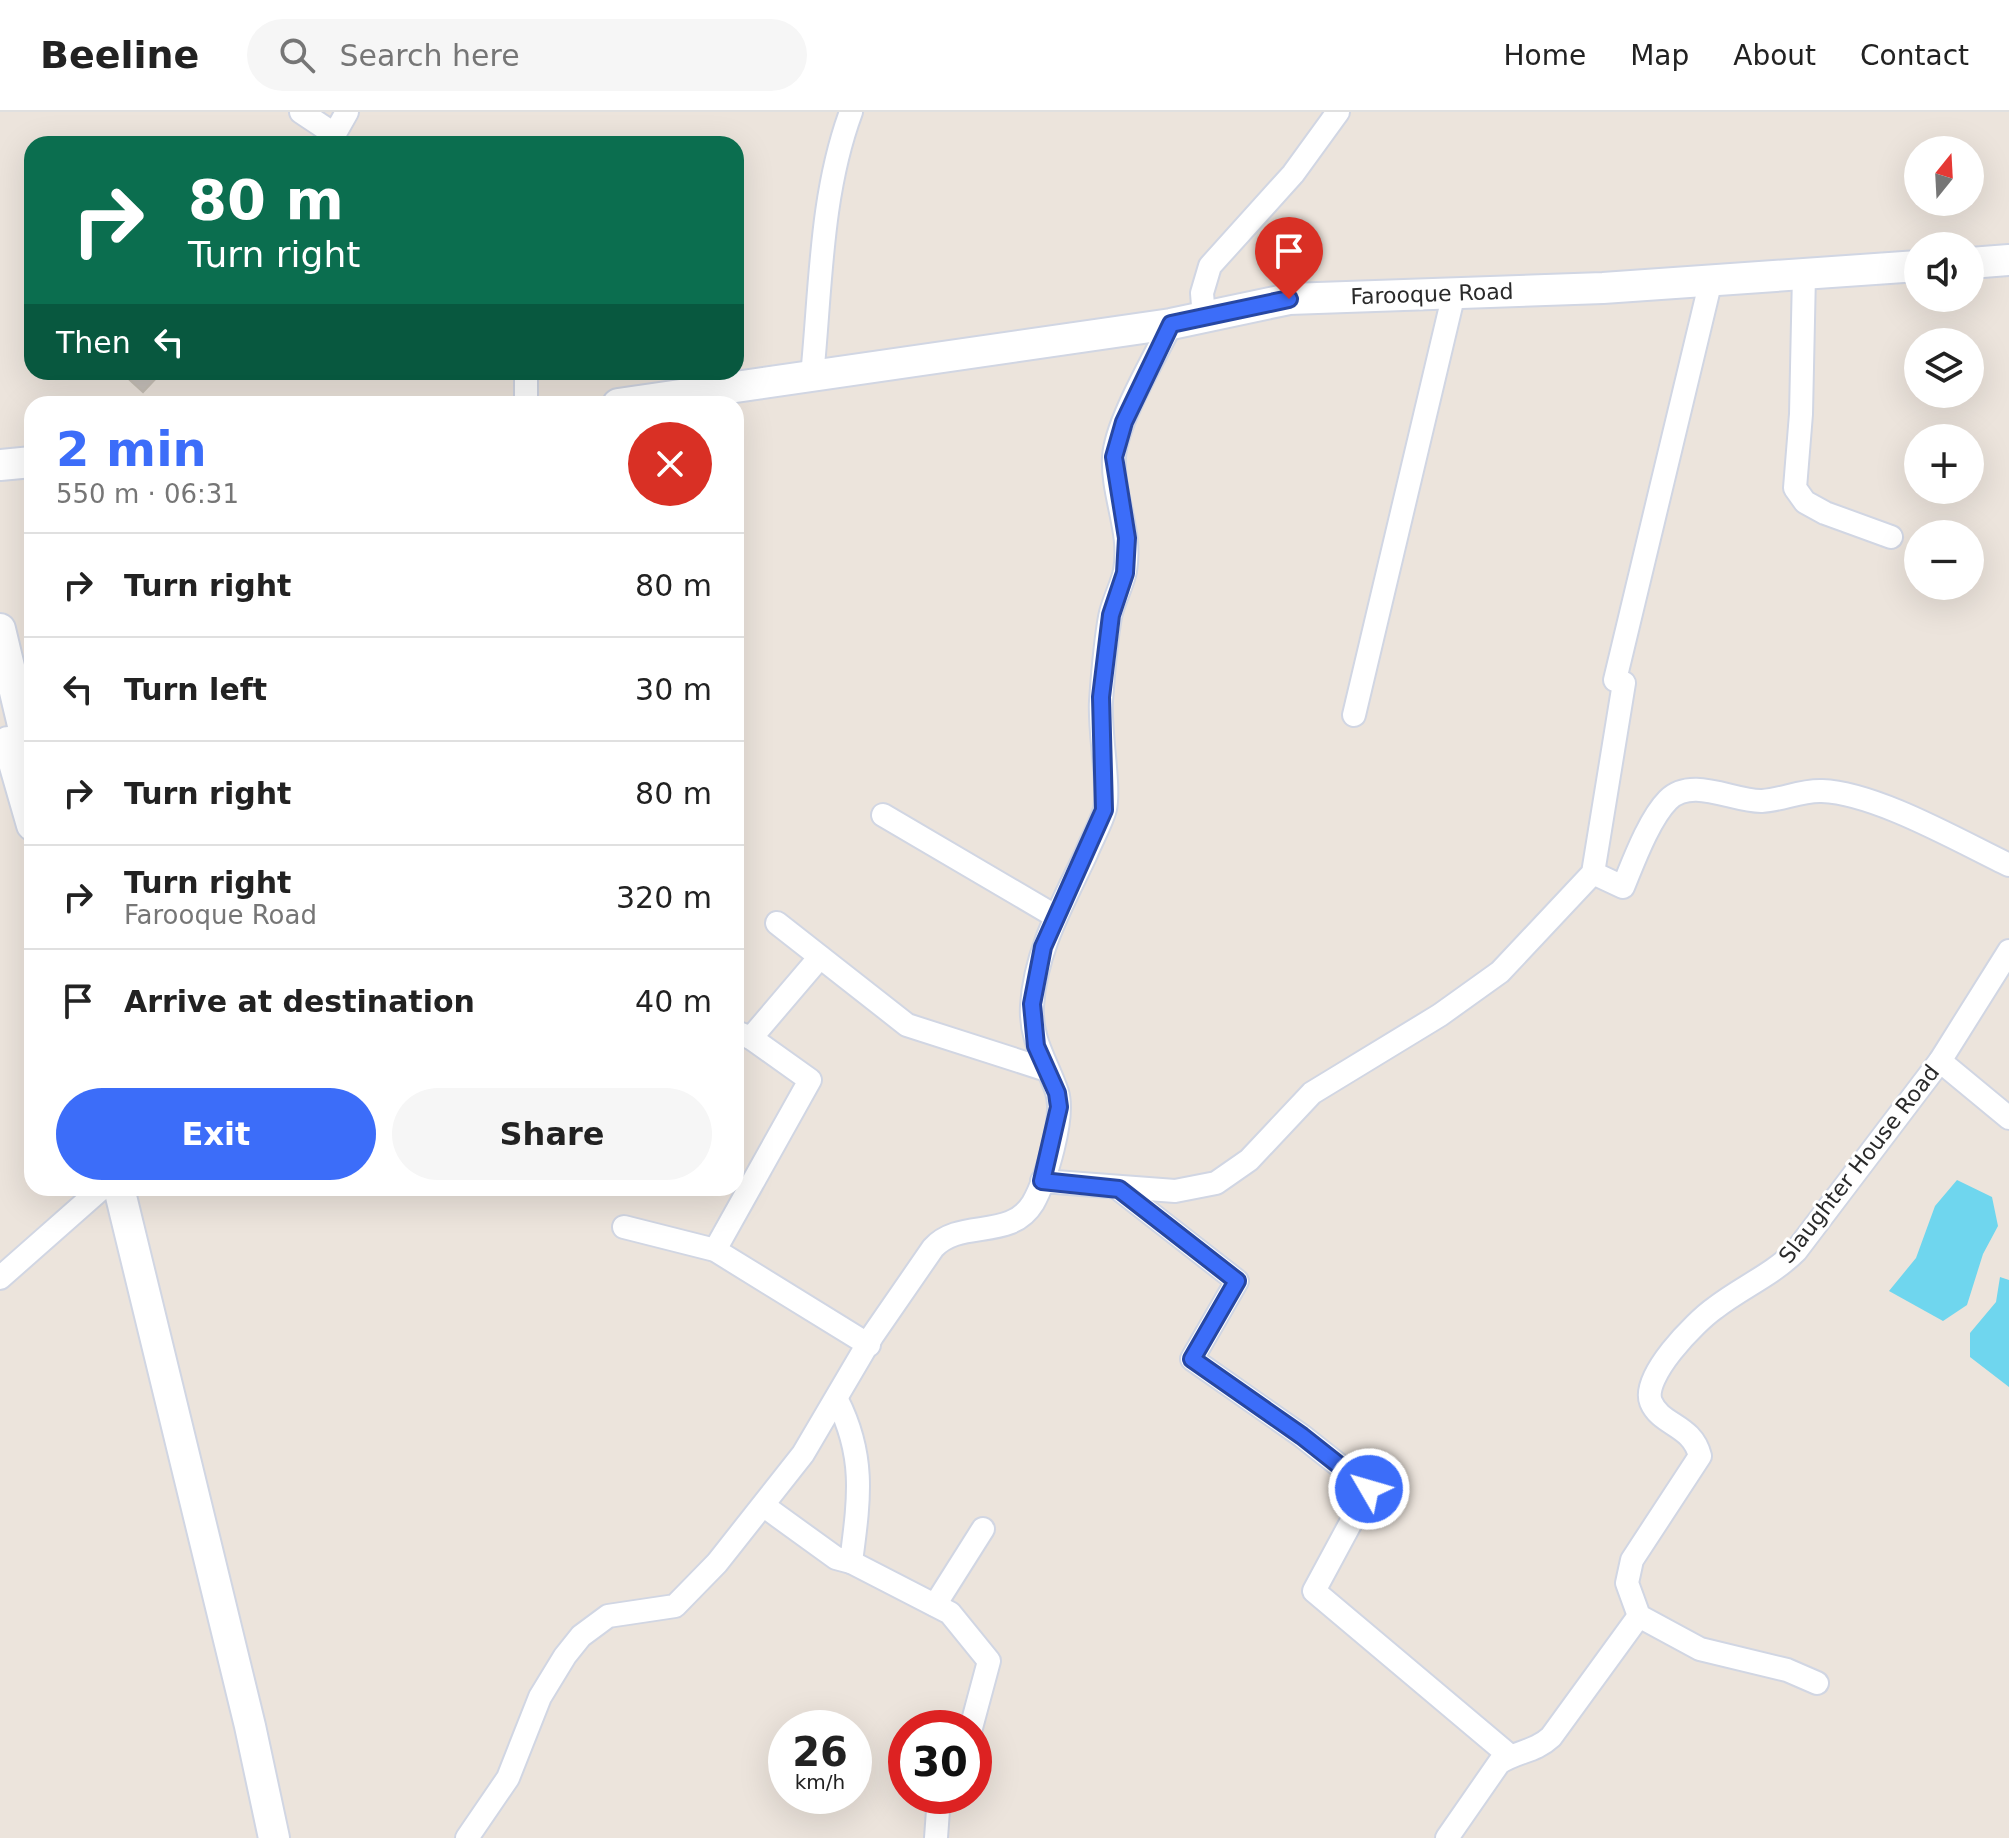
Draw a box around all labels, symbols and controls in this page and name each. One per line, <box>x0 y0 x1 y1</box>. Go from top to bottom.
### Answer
search box <box>247 19 807 91</box>
text: Beeline <box>40 33 199 77</box>
icon: search <box>275 33 319 77</box>
text: Search here <box>339 38 520 73</box>
text: Home <box>1503 39 1586 72</box>
text: Map <box>1630 39 1689 72</box>
text: About <box>1733 39 1816 72</box>
text: Contact <box>1860 39 1969 72</box>
north arrow <box>1904 136 1984 216</box>
map controls <box>1904 136 1984 600</box>
text: 80 m <box>188 167 344 232</box>
icon: right <box>56 168 160 272</box>
pin <box>1255 217 1323 299</box>
icon: arrive <box>1267 229 1311 273</box>
button: sound <box>1904 232 1984 312</box>
text: Turn right <box>188 234 360 275</box>
street label: Farooque Road <box>1350 279 1514 309</box>
icon: left <box>147 320 191 364</box>
text: Then <box>56 325 131 360</box>
button: layers <box>1904 328 1984 408</box>
text: 2 min <box>56 421 207 477</box>
button: close <box>628 422 712 506</box>
button: + <box>1904 424 1984 504</box>
text: 550 m · 06:31 <box>56 479 239 509</box>
button: − <box>1904 520 1984 600</box>
icon: right <box>56 563 100 607</box>
text: Turn right <box>124 568 291 603</box>
text: 80 m <box>635 568 712 603</box>
icon: left <box>56 667 100 711</box>
text: Turn left <box>124 672 267 707</box>
text: 30 m <box>635 672 712 707</box>
icon: right <box>56 771 100 815</box>
text: Turn right <box>124 776 291 811</box>
text: 80 m <box>635 776 712 811</box>
text: Turn right <box>124 865 291 900</box>
icon: right <box>56 875 100 919</box>
text: 320 m <box>616 880 712 915</box>
text: Farooque Road <box>124 900 317 930</box>
icon: arrive <box>56 979 100 1023</box>
text: Arrive at destination <box>124 984 475 1019</box>
text: 40 m <box>635 984 712 1019</box>
street label: Slaughter House Road <box>1774 1060 1944 1268</box>
button: Exit <box>56 1088 376 1180</box>
button: Share <box>392 1088 712 1180</box>
position arrow <box>1327 1447 1411 1531</box>
speed limit sign: 30 <box>888 1710 992 1814</box>
text: 26 <box>792 1729 848 1775</box>
text: km/h <box>795 1770 845 1794</box>

